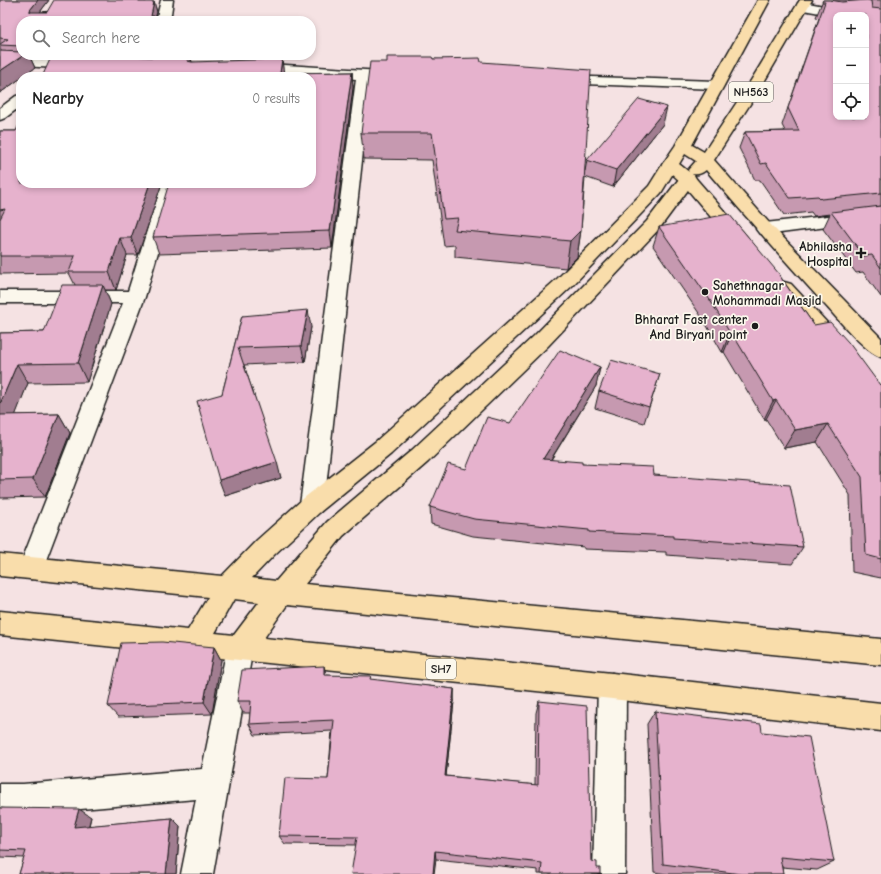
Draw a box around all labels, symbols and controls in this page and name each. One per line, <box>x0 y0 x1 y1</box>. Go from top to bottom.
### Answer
map controls <box>833 12 869 120</box>
button: + <box>833 12 869 48</box>
search box <box>16 16 316 60</box>
icon: search <box>30 27 52 49</box>
text: Search here <box>62 29 140 47</box>
button: − <box>833 48 869 84</box>
road number: NH563 <box>729 82 773 102</box>
button: locate <box>833 84 869 120</box>
text: Nearby <box>32 89 83 108</box>
text: 0 results <box>252 91 300 106</box>
place label: Abhilasha Hospital <box>799 239 852 269</box>
marker: Abhilasha Hospital <box>855 247 867 259</box>
place label: Sahethnagar Mohammadi Masjid <box>713 278 822 308</box>
marker: Sahethnagar Mohammadi Masjid <box>700 287 710 297</box>
place label: Bhharat Fast center And Biryani point <box>635 312 748 342</box>
marker: Bhharat Fast center And Biryani point <box>750 321 760 331</box>
road number: SH7 <box>426 659 456 679</box>

